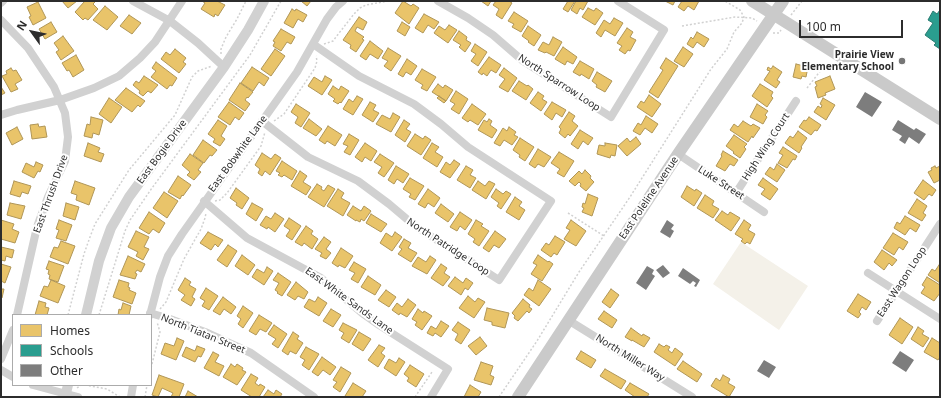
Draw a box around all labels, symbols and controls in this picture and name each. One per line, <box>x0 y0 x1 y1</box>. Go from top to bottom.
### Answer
north arrow <box>12 12 52 52</box>
scale bar <box>801 12 905 38</box>
text: N <box>13 17 30 33</box>
text: 100 m <box>806 18 841 35</box>
place label: Prairie View Elementary School <box>801 49 894 72</box>
street label: North Sparrow Loop <box>516 52 602 114</box>
marker: Prairie View Elementary School <box>897 56 907 66</box>
street label: High Wing Court <box>740 111 792 183</box>
street label: East Bobwhite Lane <box>206 113 270 195</box>
street label: East Bogie Drive <box>135 118 189 186</box>
street label: East Thrush Drive <box>31 153 71 235</box>
street label: East Poleline Avenue <box>617 154 681 242</box>
street label: Luke Street <box>696 164 746 202</box>
street label: North Patridge Loop <box>404 216 492 278</box>
street label: East Wagon Loop <box>875 245 929 319</box>
street label: East White Sands Lane <box>303 265 395 337</box>
street label: North Tiatan Street <box>159 312 247 356</box>
legend <box>12 314 152 386</box>
text: Homes <box>50 322 90 339</box>
street label: North Miller Way <box>593 332 667 384</box>
text: Schools <box>50 342 93 359</box>
text: Other <box>50 362 83 379</box>

